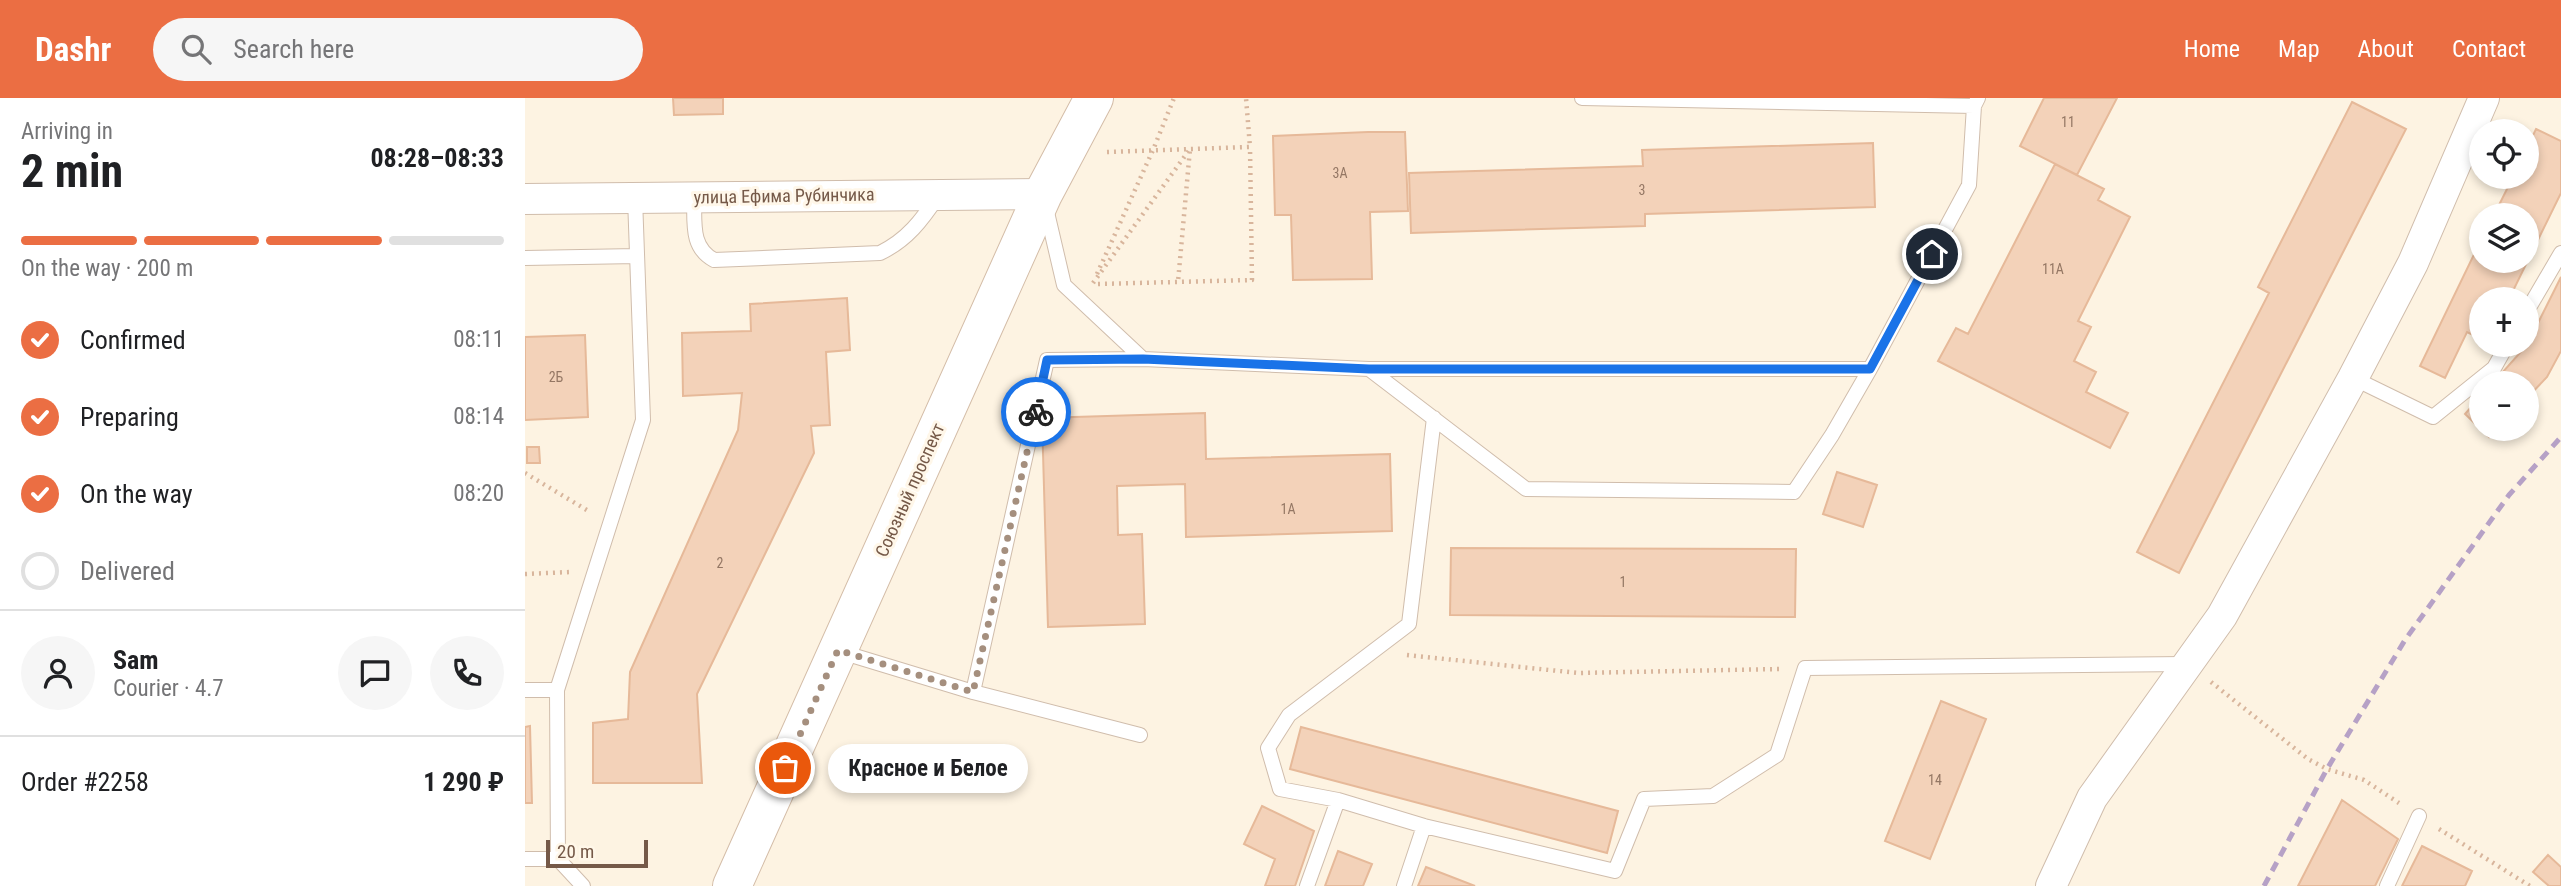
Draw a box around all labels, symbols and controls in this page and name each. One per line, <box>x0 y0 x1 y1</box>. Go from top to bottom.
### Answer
search box <box>153 18 643 81</box>
text: Dashr <box>35 30 111 69</box>
icon: search <box>177 30 215 68</box>
text: Search here <box>233 34 354 64</box>
text: Home <box>2184 35 2240 63</box>
text: Map <box>2278 35 2320 63</box>
text: About <box>2358 35 2414 63</box>
text: Contact <box>2452 35 2526 63</box>
house number: 11 <box>2061 114 2075 130</box>
text: Arriving in <box>21 118 113 145</box>
map controls <box>2469 119 2539 441</box>
button: locate <box>2469 119 2539 189</box>
text: 08:28–08:33 <box>370 143 504 173</box>
text: 2 min <box>21 144 123 198</box>
house number: 3А <box>1333 165 1347 181</box>
house number: 3 <box>1639 182 1645 198</box>
street label: улица Ефима Рубинчика <box>693 183 875 208</box>
button: layers <box>2469 203 2539 273</box>
pin <box>1902 224 1962 284</box>
icon: home <box>1913 235 1951 273</box>
text: On the way · 200 m <box>21 255 193 282</box>
house number: 11А <box>2042 261 2064 277</box>
button: + <box>2469 287 2539 357</box>
icon: check <box>21 321 59 359</box>
text: Confirmed <box>80 325 186 355</box>
text: 08:11 <box>453 326 504 353</box>
house number: 2Б <box>549 369 564 385</box>
button: − <box>2469 371 2539 441</box>
courier <box>1001 377 1071 447</box>
icon: bike <box>1017 393 1055 431</box>
icon: check <box>21 398 59 436</box>
text: Preparing <box>80 402 179 432</box>
text: 08:14 <box>453 403 504 430</box>
street label: Союзный проспект <box>871 419 949 560</box>
icon: check <box>21 475 59 513</box>
text: On the way <box>80 479 193 509</box>
text: 08:20 <box>453 480 504 507</box>
house number: 1А <box>1281 501 1295 517</box>
house number: 2 <box>717 555 724 571</box>
text: Delivered <box>80 556 175 586</box>
house number: 1 <box>1620 574 1626 590</box>
button: person <box>21 636 95 710</box>
button: chat <box>338 636 412 710</box>
button: phone <box>430 636 504 710</box>
text: Sam <box>113 645 159 675</box>
text: Courier · 4.7 <box>113 675 224 702</box>
pin <box>755 738 815 798</box>
callout: Красное и Белое <box>827 744 1027 792</box>
icon: bag <box>766 749 804 787</box>
text: Красное и Белое <box>848 755 1008 782</box>
text: Order #2258 <box>21 767 149 797</box>
text: 1 290 ₽ <box>423 767 504 797</box>
house number: 14 <box>1928 772 1942 788</box>
scale bar <box>546 837 647 869</box>
text: 20 m <box>557 840 594 863</box>

